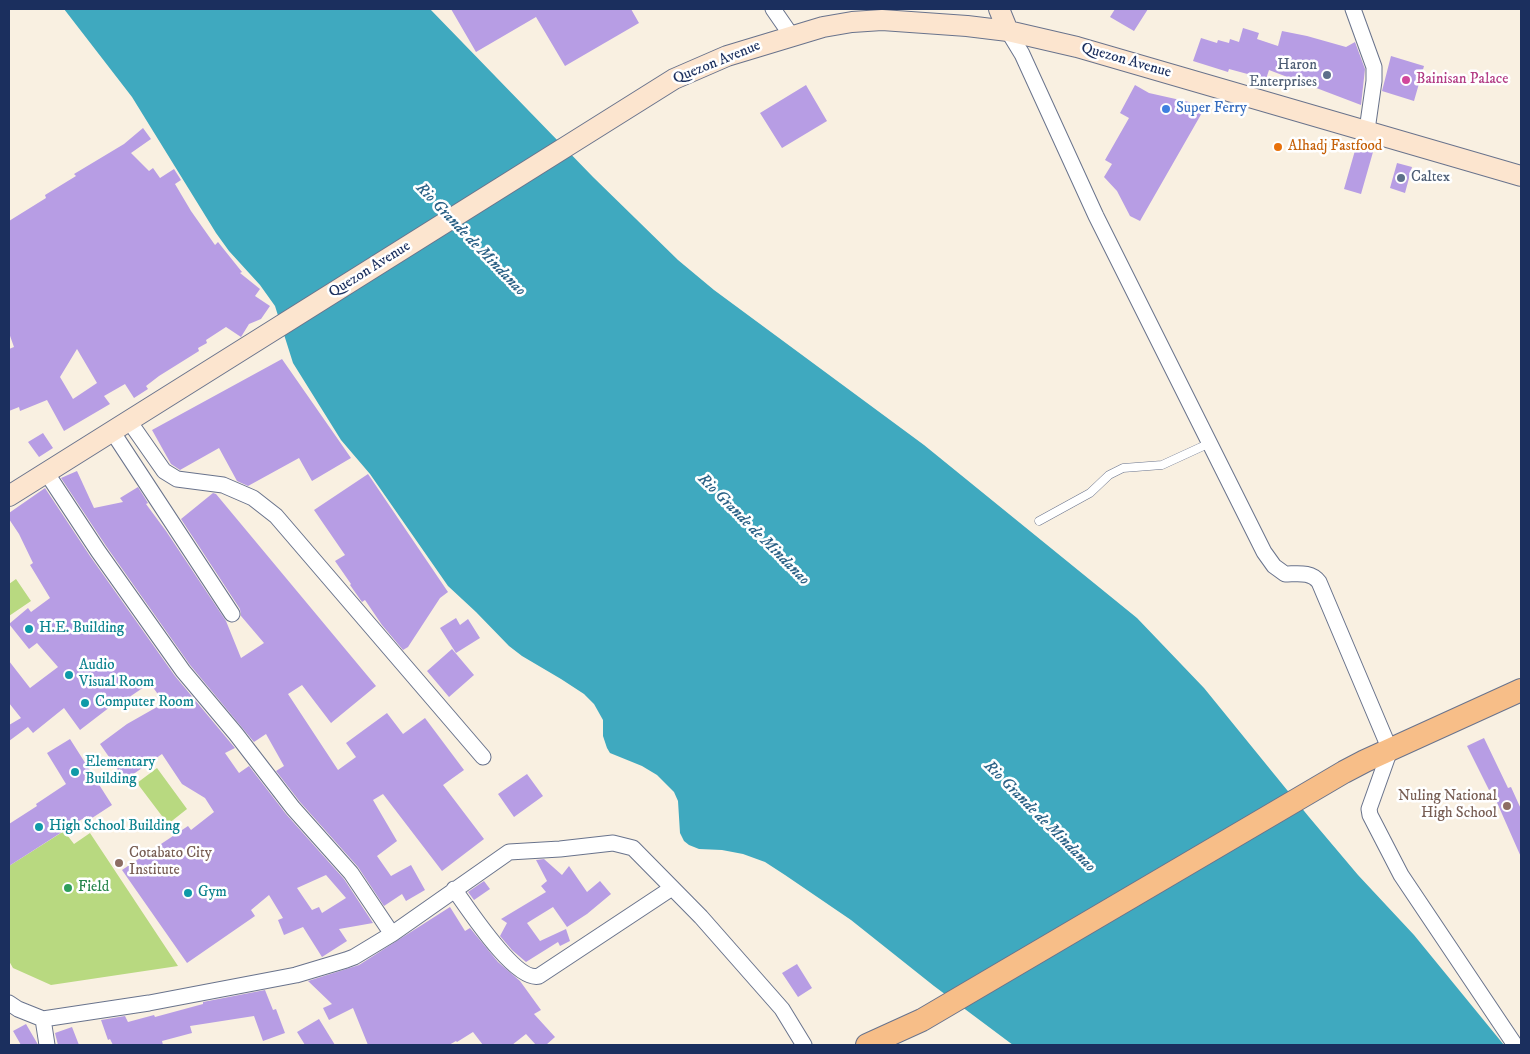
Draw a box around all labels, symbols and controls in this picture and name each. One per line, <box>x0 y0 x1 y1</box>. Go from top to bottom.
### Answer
street label: Quezon Avenue <box>671 37 763 89</box>
street label: Quezon Avenue <box>1079 40 1173 82</box>
place label: Haron Enterprises <box>1249 57 1317 92</box>
marker: Haron Enterprises <box>1321 69 1333 81</box>
place label: Bainisan Palace <box>1416 71 1508 89</box>
marker: Bainisan Palace <box>1400 74 1412 86</box>
place label: Super Ferry <box>1176 100 1247 118</box>
marker: Super Ferry <box>1160 103 1172 115</box>
place label: Alhadj Fastfood <box>1288 138 1382 156</box>
marker: Alhadj Fastfood <box>1272 141 1284 153</box>
place label: Caltex <box>1411 169 1450 187</box>
marker: Caltex <box>1395 172 1407 184</box>
water label: Rio Grande de Mindanao <box>411 179 529 301</box>
street label: Quezon Avenue <box>326 238 414 302</box>
water label: Rio Grande de Mindanao <box>693 470 813 590</box>
place label: H.E. Building <box>39 620 124 638</box>
marker: H.E. Building <box>23 623 35 635</box>
place label: Audio Visual Room <box>79 657 154 692</box>
marker: Audio Visual Room <box>63 669 75 681</box>
place label: Computer Room <box>95 694 194 712</box>
marker: Computer Room <box>79 697 91 709</box>
place label: Elementary Building <box>85 754 155 789</box>
water label: Rio Grande de Mindanao <box>979 757 1099 877</box>
marker: Elementary Building <box>69 766 81 778</box>
place label: Nuling National High School <box>1398 788 1497 823</box>
marker: Nuling National High School <box>1501 800 1513 812</box>
place label: High School Building <box>49 818 180 836</box>
marker: High School Building <box>33 821 45 833</box>
place label: Cotabato City Institute <box>129 845 212 880</box>
marker: Cotabato City Institute <box>113 857 125 869</box>
place label: Field <box>78 879 109 897</box>
marker: Field <box>62 882 74 894</box>
place label: Gym <box>198 884 227 902</box>
marker: Gym <box>182 887 194 899</box>

